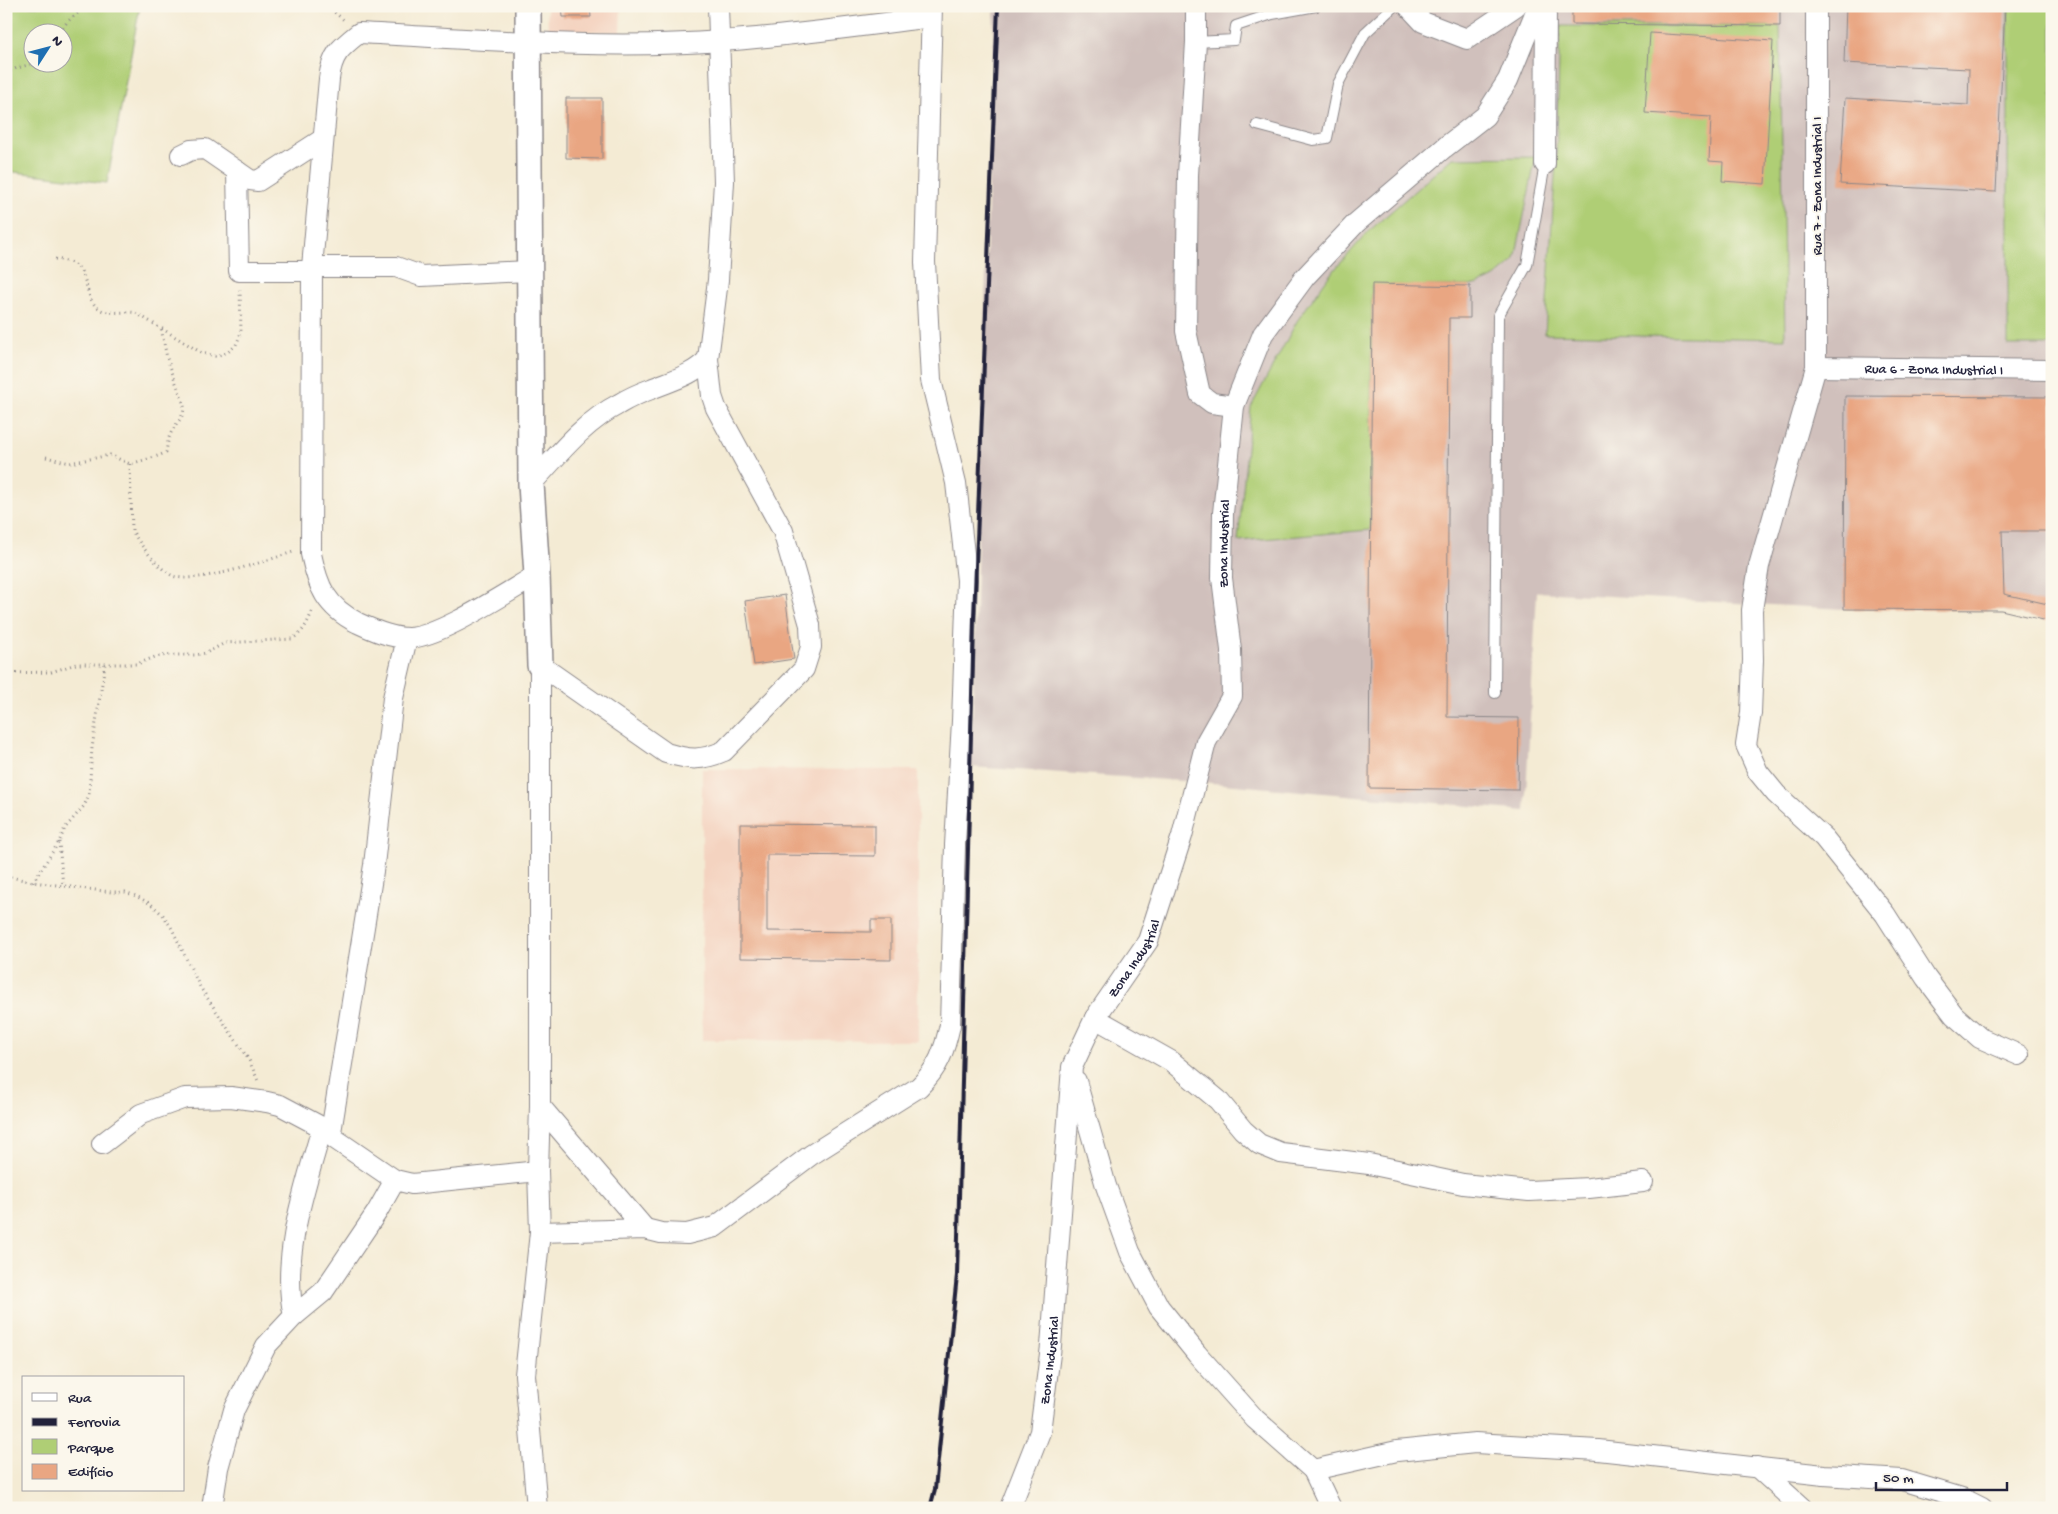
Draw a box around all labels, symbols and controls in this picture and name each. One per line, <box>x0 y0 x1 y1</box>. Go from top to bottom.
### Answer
north arrow <box>22 22 72 72</box>
text: N <box>47 33 66 51</box>
street label: Rua 7 - Zona Industrial I <box>1810 117 1827 255</box>
street label: Rua 6 - Zona Industrial I <box>1865 362 2003 380</box>
street label: Zona Industrial <box>1216 499 1235 589</box>
street label: Zona Industrial <box>1106 918 1165 1002</box>
street label: Zona Industrial <box>1038 1316 1064 1406</box>
legend <box>22 1376 185 1492</box>
text: Rua <box>68 1390 92 1408</box>
text: Ferrovia <box>67 1414 121 1432</box>
text: Parque <box>67 1440 114 1458</box>
scale bar <box>1876 1459 2007 1491</box>
text: Edifício <box>68 1464 114 1482</box>
text: 50 m <box>1883 1470 1914 1488</box>

